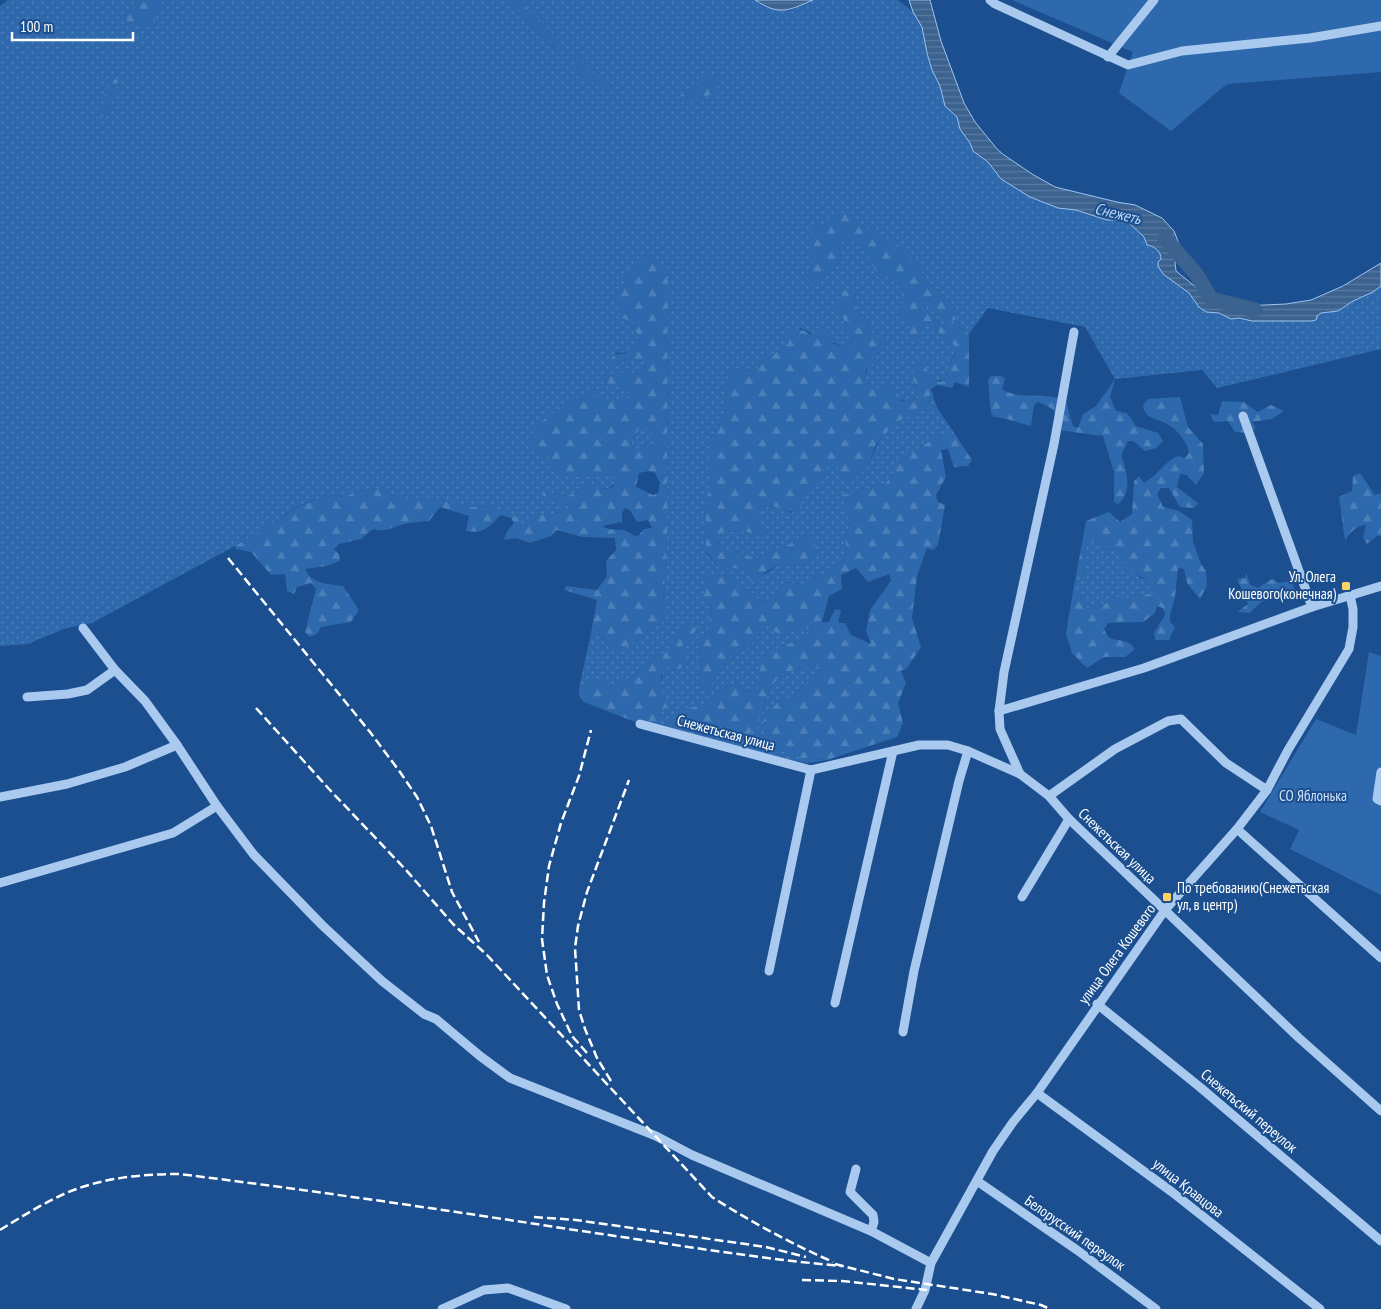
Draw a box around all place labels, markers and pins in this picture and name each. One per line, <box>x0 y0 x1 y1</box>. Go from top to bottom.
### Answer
place label: Ул. Олега Кошевого(конечная) <box>1228 567 1336 603</box>
marker: Ул. Олега Кошевого(конечная) <box>1340 580 1352 592</box>
place label: По требованию(Снежетьская ул, в центр) <box>1177 878 1330 914</box>
marker: По требованию(Снежетьская ул, в центр) <box>1161 891 1173 903</box>

